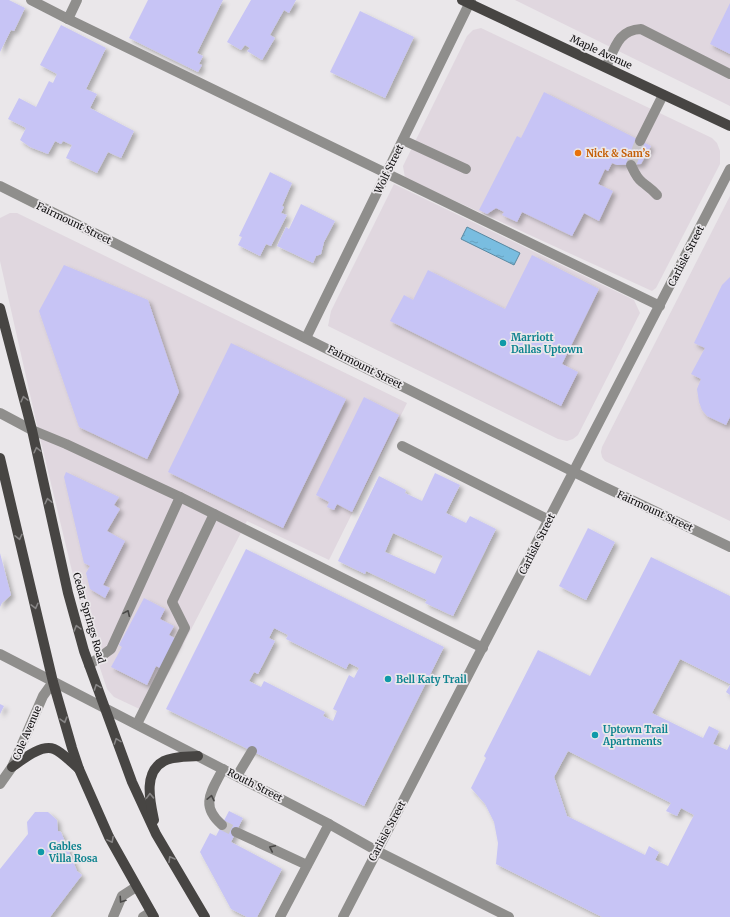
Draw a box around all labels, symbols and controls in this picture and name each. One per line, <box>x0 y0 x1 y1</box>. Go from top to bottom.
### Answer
street label: Maple Avenue <box>568 32 634 72</box>
street label: Wolf Street <box>371 142 407 197</box>
place label: Nick & Sam’s <box>586 147 650 160</box>
marker: Nick & Sam’s <box>573 148 583 158</box>
street label: Fairmount Street <box>34 199 114 247</box>
street label: Carlisle Street <box>665 223 707 289</box>
place label: Marriott Dallas Uptown <box>511 331 583 356</box>
marker: Marriott Dallas Uptown <box>498 338 508 348</box>
street label: Fairmount Street <box>325 343 405 391</box>
one-way arrow <box>20 396 29 403</box>
one-way arrow <box>33 447 41 453</box>
street label: Fairmount Street <box>615 488 695 534</box>
one-way arrow <box>45 498 53 505</box>
street label: Carlisle Street <box>516 511 558 577</box>
one-way arrow <box>14 533 22 540</box>
street label: Cedar Springs Road <box>70 571 108 665</box>
one-way arrow <box>31 603 39 609</box>
one-way arrow <box>122 610 130 617</box>
one-way arrow <box>73 625 82 632</box>
place label: Bell Katy Trail <box>396 673 467 686</box>
marker: Bell Katy Trail <box>383 674 393 684</box>
one-way arrow <box>93 683 101 690</box>
street label: Cole Avenue <box>10 704 44 762</box>
one-way arrow <box>59 716 68 723</box>
place label: Uptown Trail Apartments <box>602 723 669 748</box>
marker: Uptown Trail Apartments <box>590 730 600 740</box>
one-way arrow <box>113 738 121 745</box>
street label: Routh Street <box>225 766 285 805</box>
one-way arrow <box>146 793 154 799</box>
one-way arrow <box>206 795 214 801</box>
street label: Carlisle Street <box>366 798 408 863</box>
one-way arrow <box>107 836 114 844</box>
place label: Gables Villa Rosa <box>48 840 98 865</box>
one-way arrow <box>269 845 276 853</box>
marker: Gables Villa Rosa <box>36 847 46 857</box>
one-way arrow <box>168 856 175 863</box>
one-way arrow <box>120 895 127 902</box>

